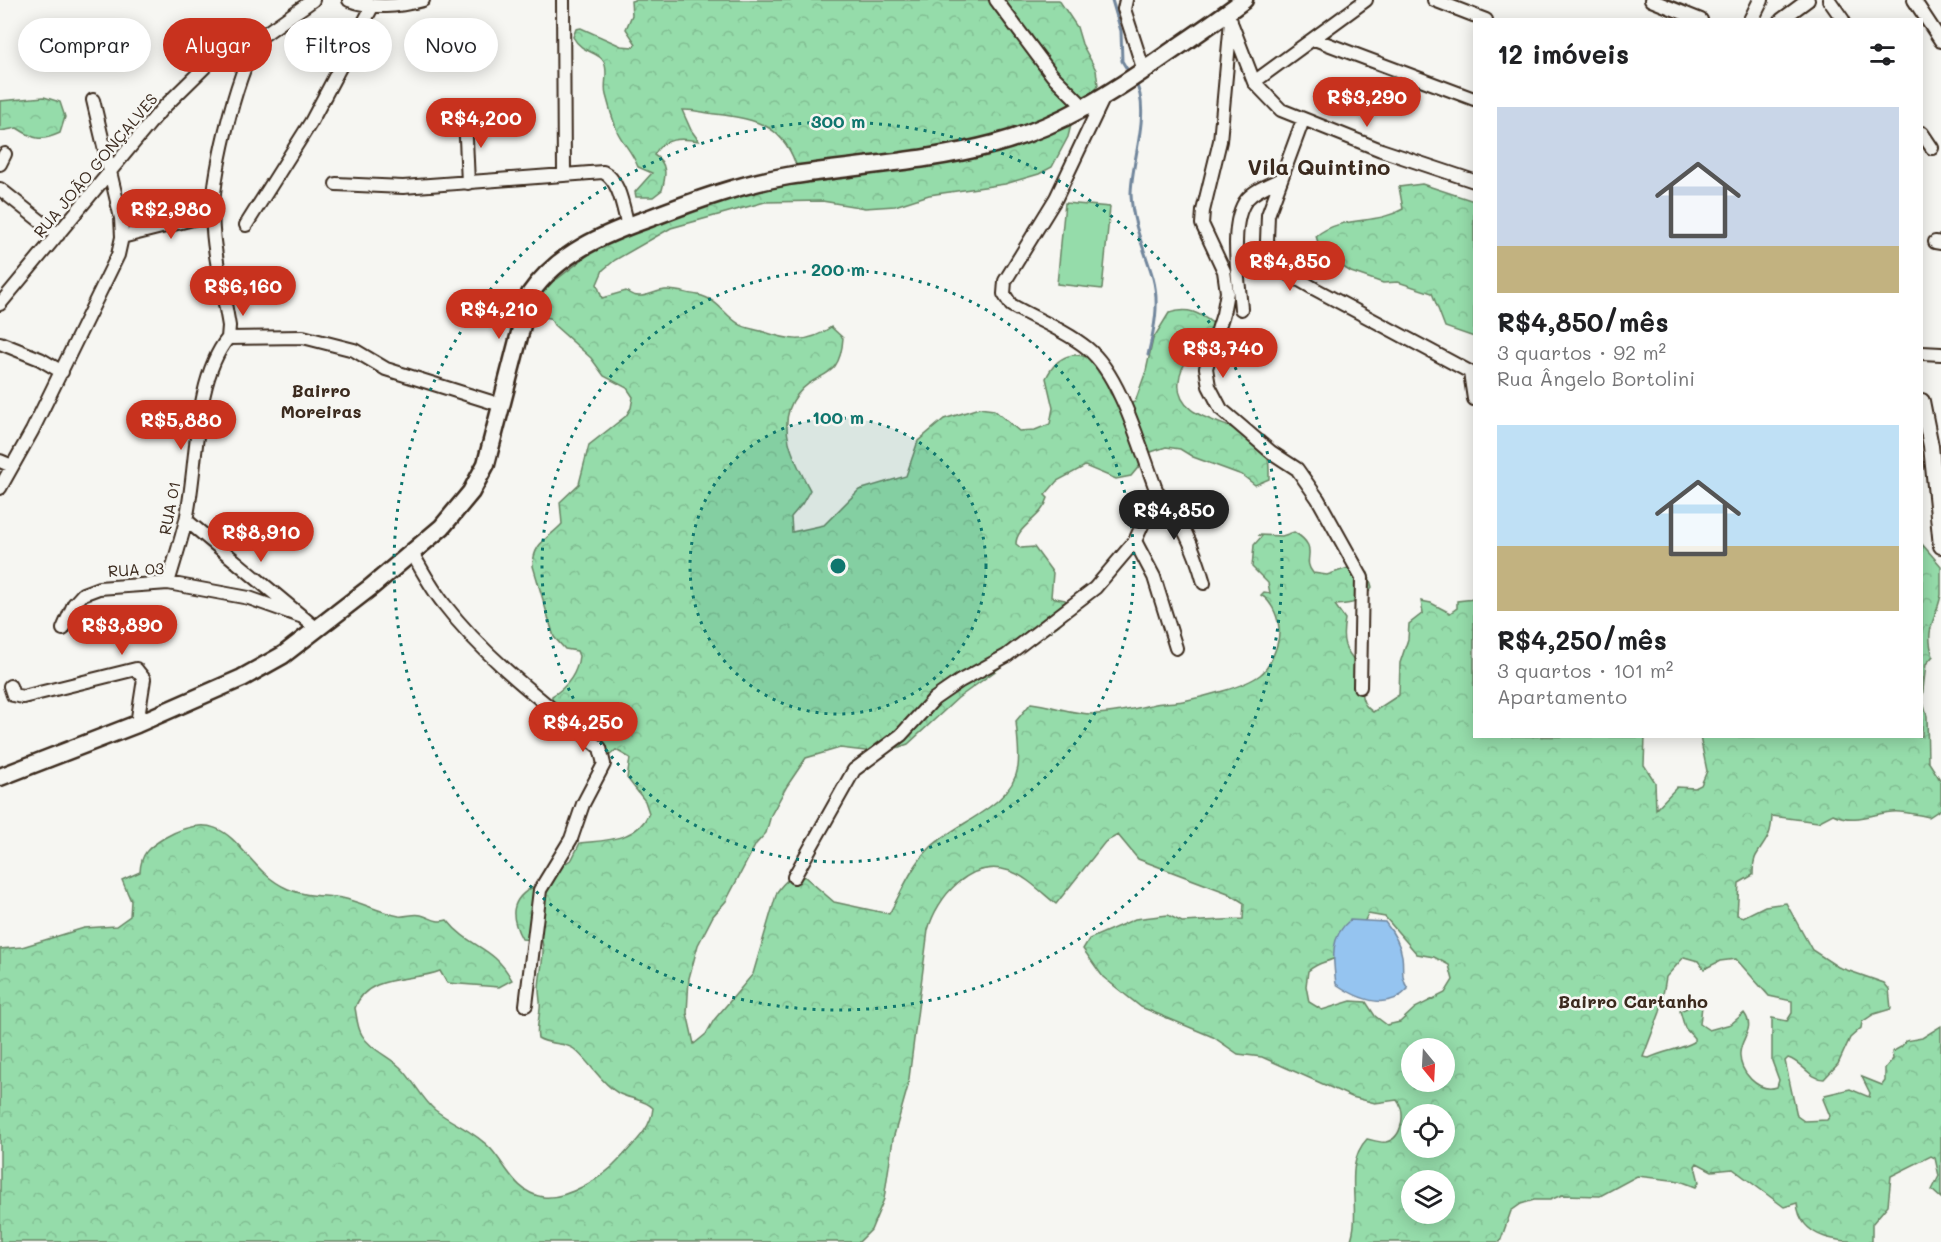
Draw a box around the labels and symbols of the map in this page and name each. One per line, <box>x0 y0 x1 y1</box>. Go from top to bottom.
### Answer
pin: R$3,290 <box>1312 77 1422 128</box>
street label: RUA JOÃO GONÇALVES <box>28 88 162 242</box>
pin: R$4,200 <box>426 98 536 149</box>
text: 300 m <box>811 109 865 133</box>
district label: Vila Quintino <box>1248 152 1390 181</box>
pin: R$2,980 <box>116 189 226 240</box>
pin: R$4,850 <box>1235 241 1345 292</box>
text: 200 m <box>811 257 865 281</box>
pin: R$6,160 <box>188 266 298 317</box>
pin: R$4,210 <box>444 289 554 340</box>
pin: R$3,740 <box>1168 328 1278 379</box>
district label: Bairro Moreiras <box>280 378 362 423</box>
pin: R$5,880 <box>126 400 236 451</box>
text: 100 m <box>812 405 864 429</box>
street label: RUA 01 <box>154 479 184 537</box>
pin: R$4,850 <box>1119 490 1229 541</box>
pin: R$8,910 <box>206 512 316 563</box>
centre of rings <box>828 556 848 576</box>
street label: RUA 03 <box>107 557 165 581</box>
pin: R$3,890 <box>67 605 177 656</box>
pin: R$4,250 <box>528 702 638 753</box>
district label: Bairro Cartanho <box>1558 989 1708 1013</box>
north arrow <box>1401 1038 1455 1092</box>

